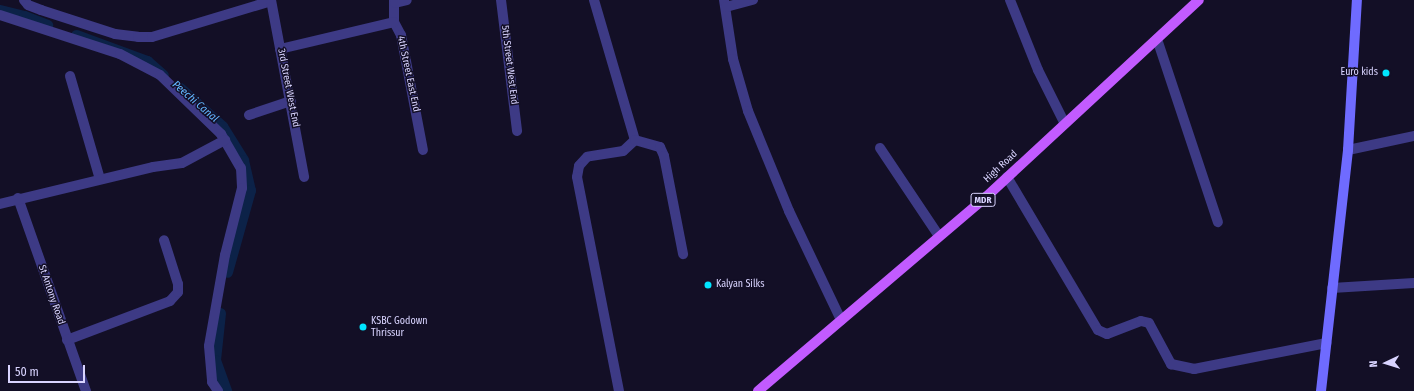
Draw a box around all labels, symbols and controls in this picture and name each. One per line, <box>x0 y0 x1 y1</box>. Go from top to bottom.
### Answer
street label: 5th Street West End <box>498 25 520 105</box>
street label: 4th Street East End <box>394 35 422 113</box>
street label: 3rd Street West End <box>274 48 302 128</box>
place label: Euro kids <box>1341 67 1378 79</box>
marker: Euro kids <box>1381 68 1391 78</box>
water label: Peechi Canal <box>169 78 221 126</box>
street label: High Road <box>982 148 1020 186</box>
road number: MDR <box>970 193 996 207</box>
street label: St Antony Road <box>35 264 67 326</box>
place label: Kalyan Silks <box>716 279 764 291</box>
marker: Kalyan Silks <box>703 280 713 290</box>
place label: KSBC Godown Thrissur <box>371 315 427 338</box>
marker: KSBC Godown Thrissur <box>358 322 368 332</box>
north arrow <box>1366 343 1406 383</box>
scale bar <box>10 357 87 383</box>
text: N <box>1367 360 1380 368</box>
text: 50 m <box>15 365 39 379</box>

